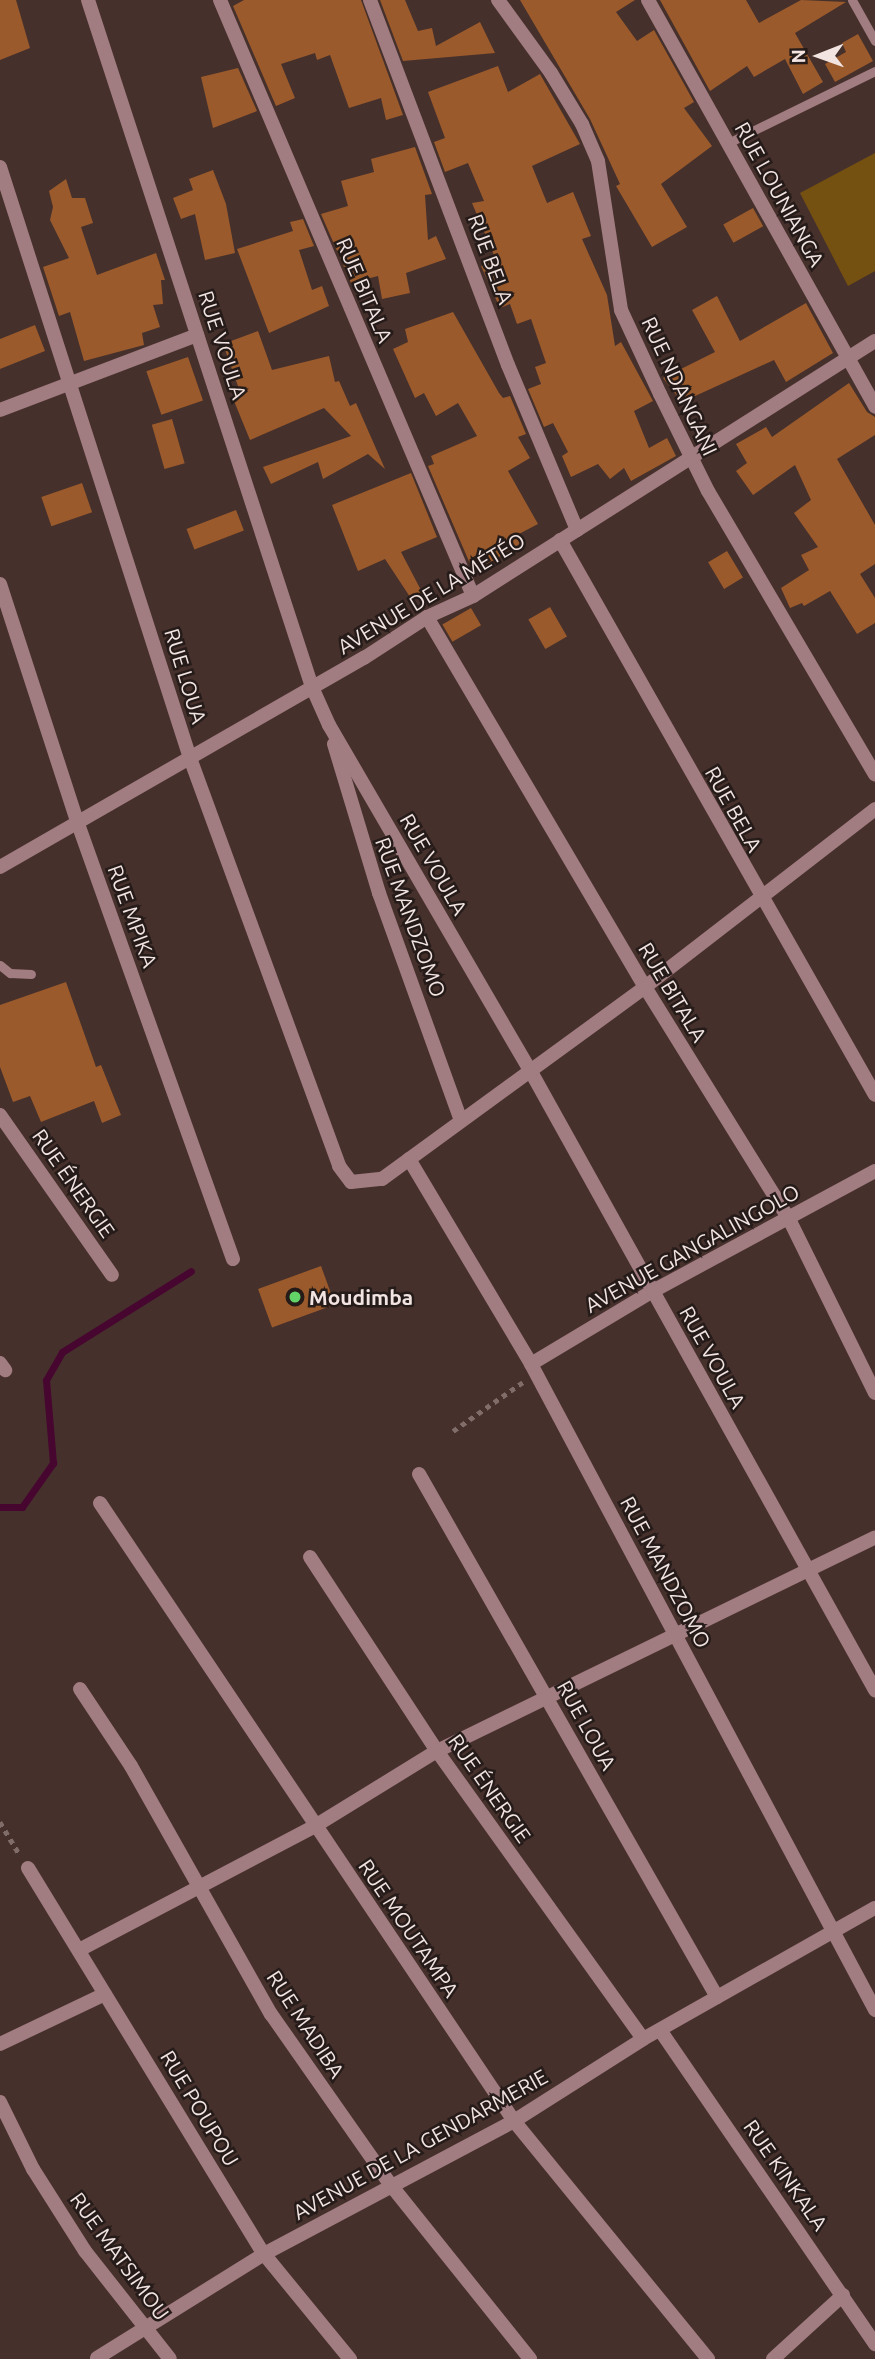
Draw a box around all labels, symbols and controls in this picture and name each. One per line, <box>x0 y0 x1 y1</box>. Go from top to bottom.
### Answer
north arrow <box>784 21 854 91</box>
text: N <box>787 49 809 64</box>
street label: RUE LOUNIANGA <box>730 117 830 271</box>
street label: RUE BELA <box>463 210 519 308</box>
street label: RUE BITALA <box>332 234 398 346</box>
street label: RUE VOULA <box>194 288 252 402</box>
street label: RUE NDANGANI <box>637 313 723 459</box>
street label: AVENUE DE LA MÉTÉO <box>333 527 529 659</box>
street label: RUE LOUA <box>160 625 212 727</box>
street label: RUE BELA <box>700 762 768 856</box>
street label: RUE VOULA <box>395 809 473 919</box>
street label: RUE MANDZOMO <box>370 834 452 1000</box>
street label: RUE MPIKA <box>103 861 163 971</box>
street label: RUE BITALA <box>633 938 713 1046</box>
street label: RUE ÉNERGIE <box>27 1124 121 1242</box>
street label: AVENUE GANGALINGOLO <box>580 1178 804 1318</box>
place label: Moudimba <box>309 1284 413 1310</box>
marker: Moudimba <box>287 1289 303 1305</box>
street label: RUE VOULA <box>675 1302 751 1412</box>
street label: RUE MANDZOMO <box>615 1492 717 1652</box>
street label: RUE LOUA <box>552 1676 622 1774</box>
street label: RUE ÉNERGIE <box>443 1729 537 1847</box>
street label: RUE MOUTAMPA <box>354 1854 464 2002</box>
street label: RUE MADIBA <box>262 1966 350 2082</box>
street label: RUE POUPOU <box>156 2046 244 2170</box>
street label: AVENUE DE LA GENDARMERIE <box>288 2063 552 2225</box>
street label: RUE KINKALA <box>739 2115 833 2235</box>
street label: RUE MATSIMOU <box>65 2187 175 2325</box>

